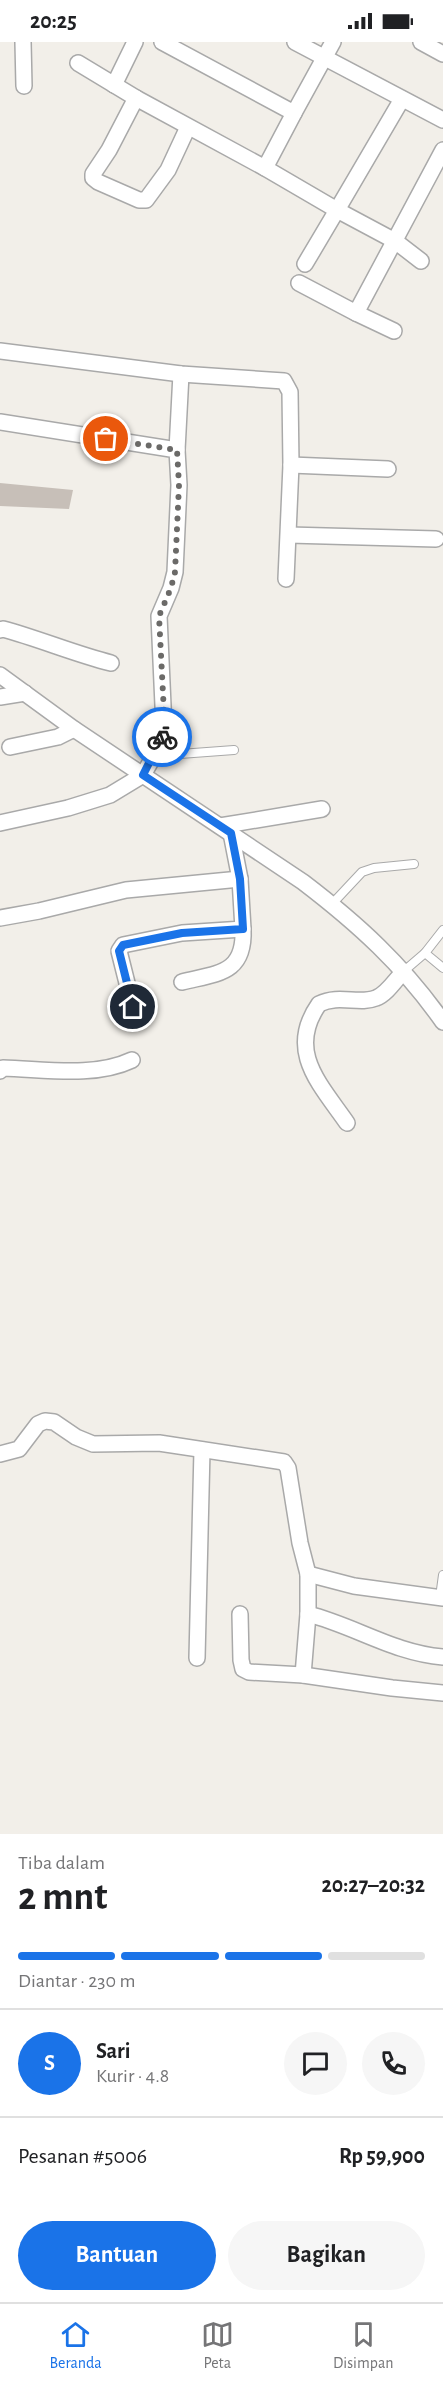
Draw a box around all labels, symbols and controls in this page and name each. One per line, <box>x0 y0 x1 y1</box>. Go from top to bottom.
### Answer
text: 20:25 <box>30 10 77 32</box>
pin <box>80 413 131 464</box>
icon: bag <box>89 422 122 455</box>
courier <box>132 707 192 767</box>
icon: bike <box>146 721 179 754</box>
pin <box>107 981 158 1032</box>
icon: home <box>116 990 149 1023</box>
text: Tiba dalam <box>18 1853 105 1873</box>
text: 20:27–20:32 <box>321 1874 425 1896</box>
text: 2 mnt <box>18 1878 107 1917</box>
text: Diantar · 230 m <box>18 1971 135 1991</box>
button: chat <box>284 2032 347 2095</box>
button: phone <box>362 2032 425 2095</box>
text: Sari <box>96 2040 130 2062</box>
text: S <box>44 2052 55 2074</box>
text: Kurir · 4.8 <box>96 2066 169 2086</box>
text: Pesanan #5006 <box>18 2145 147 2167</box>
text: Rp 59,900 <box>339 2145 425 2167</box>
button: Bantuan <box>18 2221 216 2290</box>
button: Bagikan <box>228 2221 425 2290</box>
tab: Beranda <box>50 2318 102 2373</box>
tab: Peta <box>201 2318 234 2373</box>
tab: Disimpan <box>333 2318 393 2373</box>

